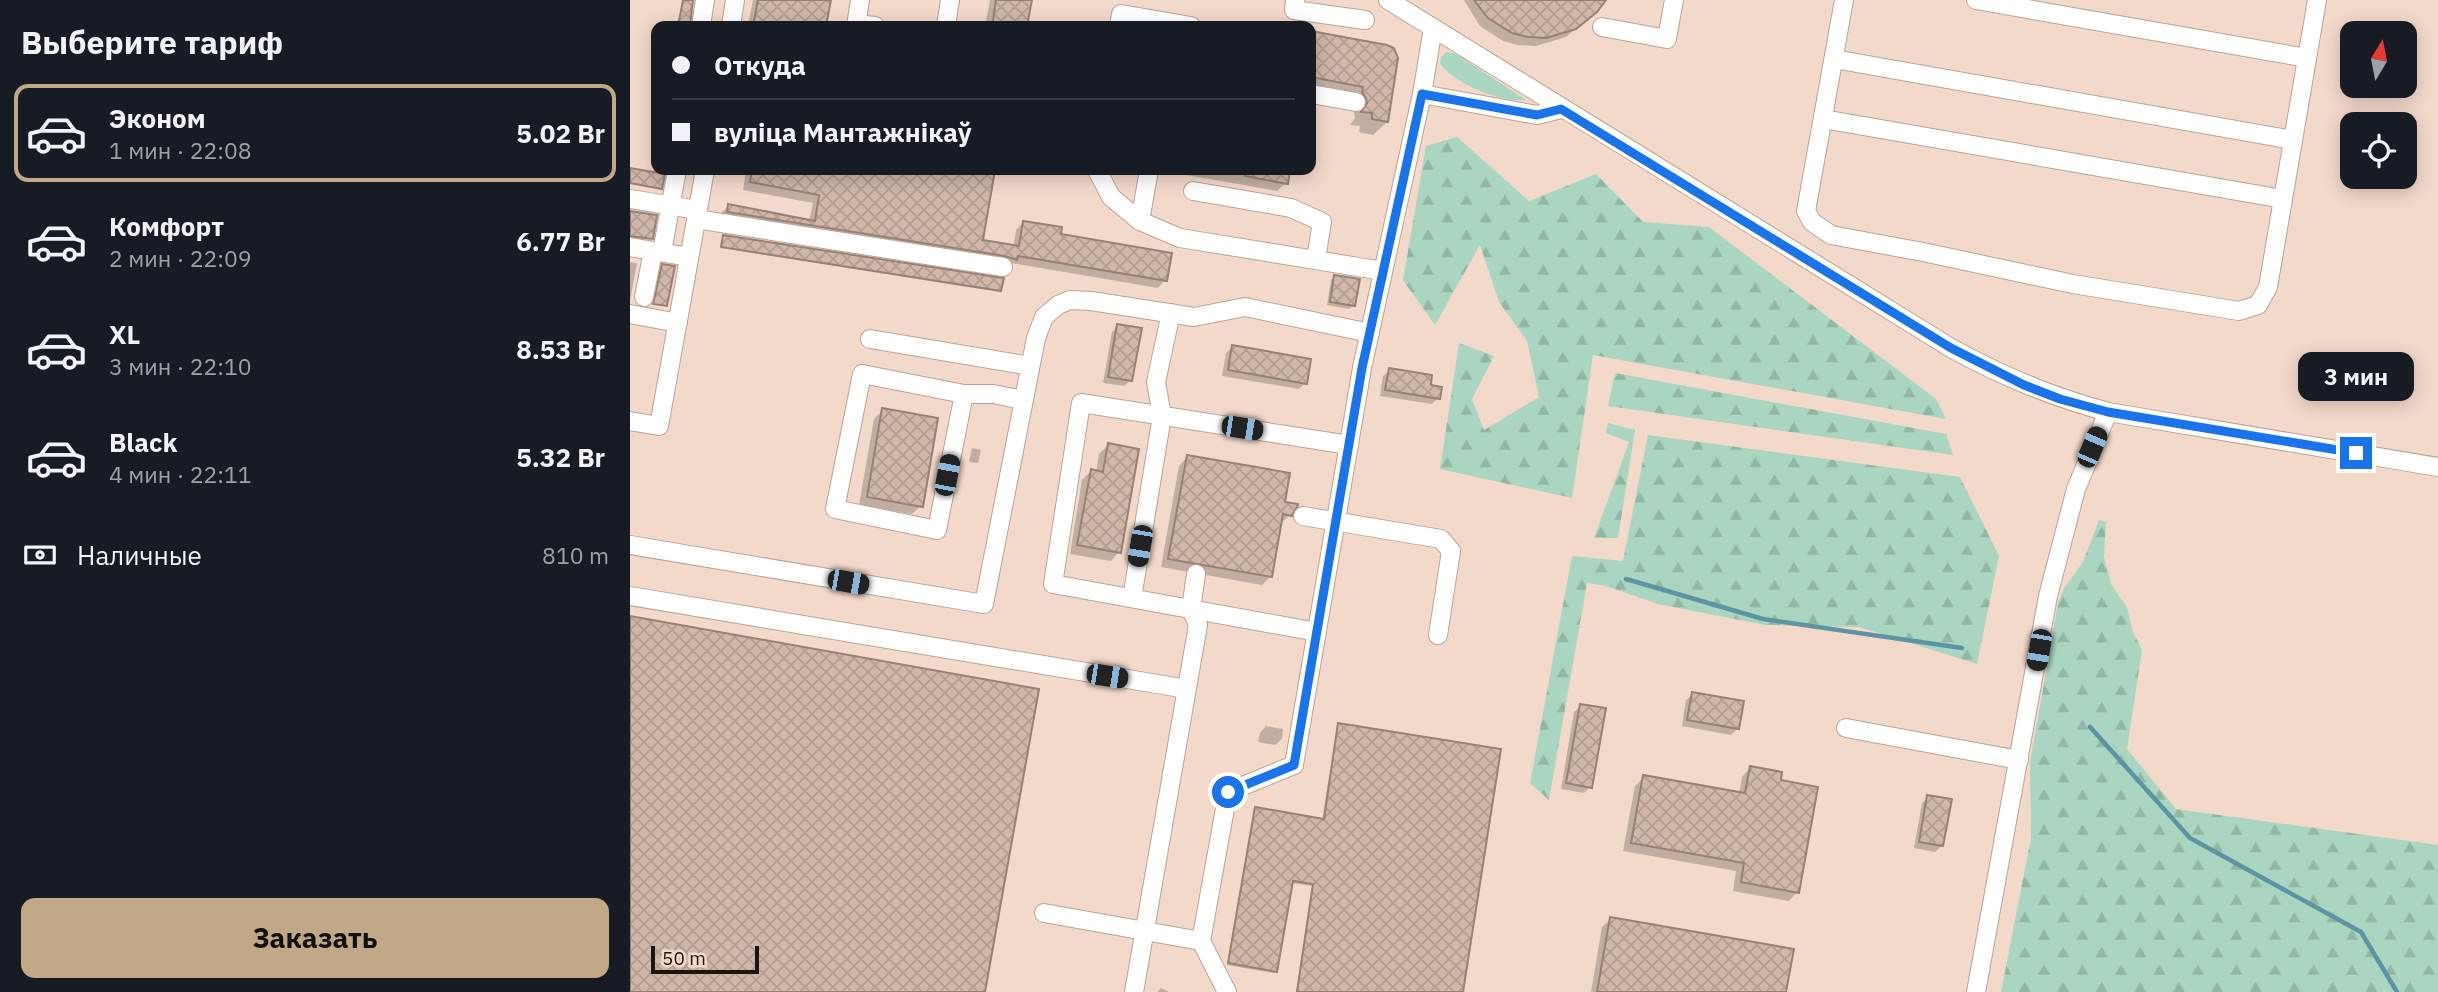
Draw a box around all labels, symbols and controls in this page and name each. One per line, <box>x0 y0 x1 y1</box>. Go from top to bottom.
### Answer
text: Выберите тариф <box>21 21 283 63</box>
north arrow <box>2340 21 2417 98</box>
map controls <box>2340 21 2417 189</box>
text: Откуда <box>714 48 806 82</box>
text: Эконом <box>109 101 206 135</box>
icon: car <box>25 102 88 165</box>
button: locate <box>2340 112 2417 189</box>
text: вуліца Мантажнікаў <box>714 115 972 149</box>
text: 5.02 Br <box>516 116 605 150</box>
text: 1 мин · 22:08 <box>109 135 252 165</box>
text: Комфорт <box>109 209 224 243</box>
icon: car <box>25 210 88 273</box>
text: 6.77 Br <box>516 224 605 258</box>
text: 2 мин · 22:09 <box>109 243 252 273</box>
text: XL <box>109 317 140 351</box>
icon: car <box>25 318 88 381</box>
text: 8.53 Br <box>516 332 605 366</box>
text: 3 мин · 22:10 <box>109 351 252 381</box>
callout: 3 мин <box>2298 351 2414 400</box>
text: 3 мин <box>2324 361 2388 391</box>
car <box>1220 414 1265 442</box>
car <box>2075 424 2110 470</box>
text: Black <box>109 425 177 459</box>
icon: car <box>25 426 88 489</box>
route end <box>2340 437 2372 469</box>
text: 5.32 Br <box>516 440 605 474</box>
car <box>933 452 962 498</box>
text: 4 мин · 22:11 <box>109 459 252 489</box>
car <box>1127 523 1154 569</box>
icon: cash <box>21 536 59 574</box>
text: Наличные <box>77 538 202 572</box>
text: 810 m <box>542 540 609 570</box>
car <box>826 568 871 596</box>
car <box>2026 627 2053 673</box>
car <box>1085 662 1130 690</box>
route start <box>1212 776 1244 808</box>
button: Заказать <box>21 898 609 978</box>
scale bar <box>651 943 760 975</box>
text: 50 m <box>662 946 706 970</box>

